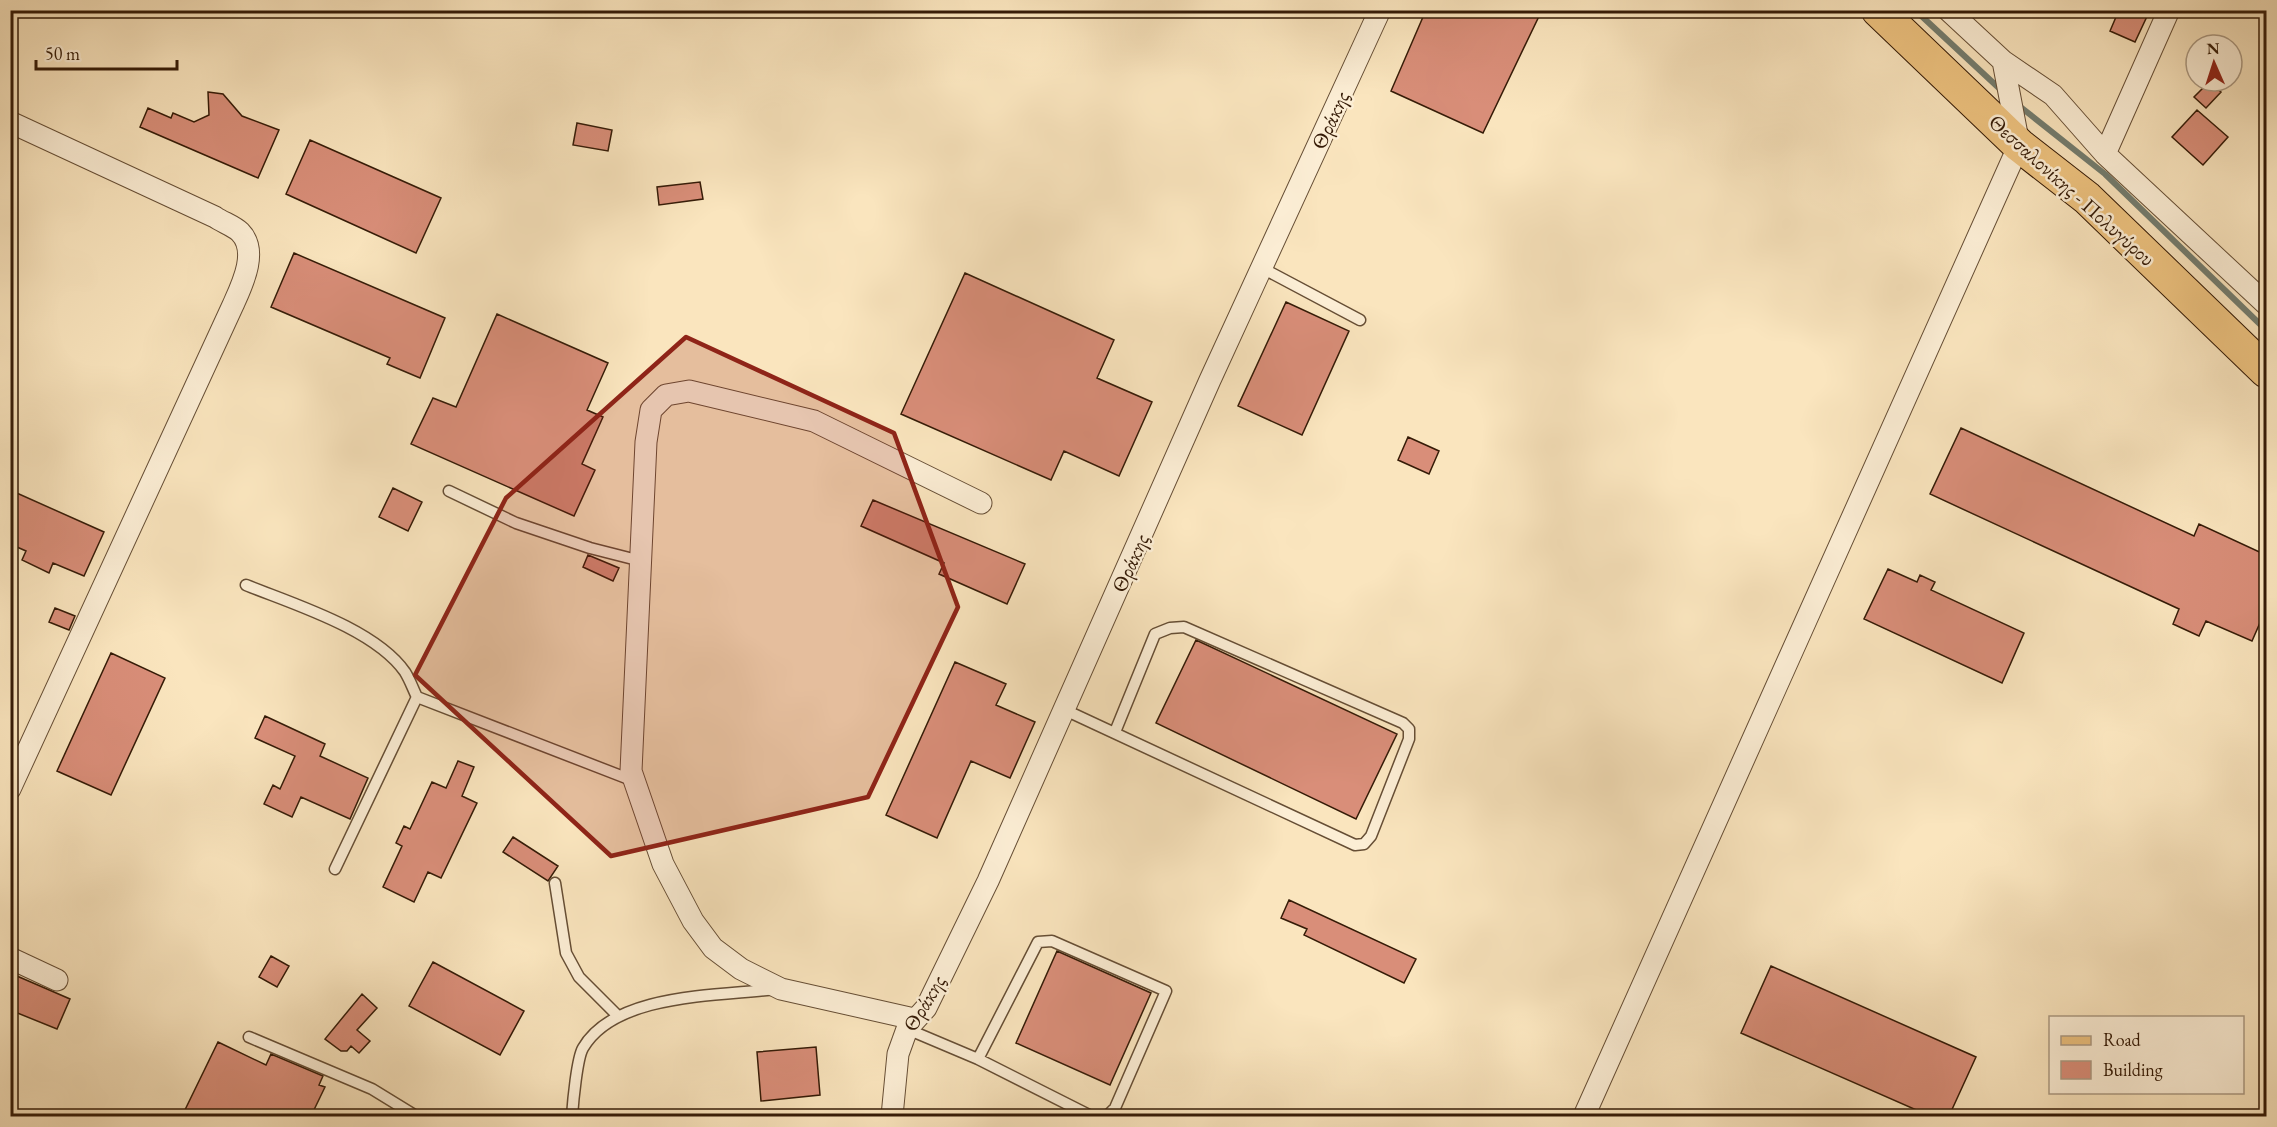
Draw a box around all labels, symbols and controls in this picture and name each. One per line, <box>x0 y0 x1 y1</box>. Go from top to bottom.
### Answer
scale bar <box>36 33 177 71</box>
north arrow <box>2184 33 2244 93</box>
text: N <box>2206 38 2220 59</box>
text: 50 m <box>45 42 80 65</box>
street label: Θράκης <box>1305 86 1355 154</box>
street label: Θεσσαλονίκης - Πολυγύρου <box>1983 108 2161 272</box>
street label: Θράκης <box>1105 529 1155 597</box>
street label: Θράκης <box>897 970 951 1036</box>
legend <box>2049 1016 2244 1094</box>
text: Road <box>2103 1028 2142 1051</box>
text: Building <box>2103 1058 2163 1081</box>

